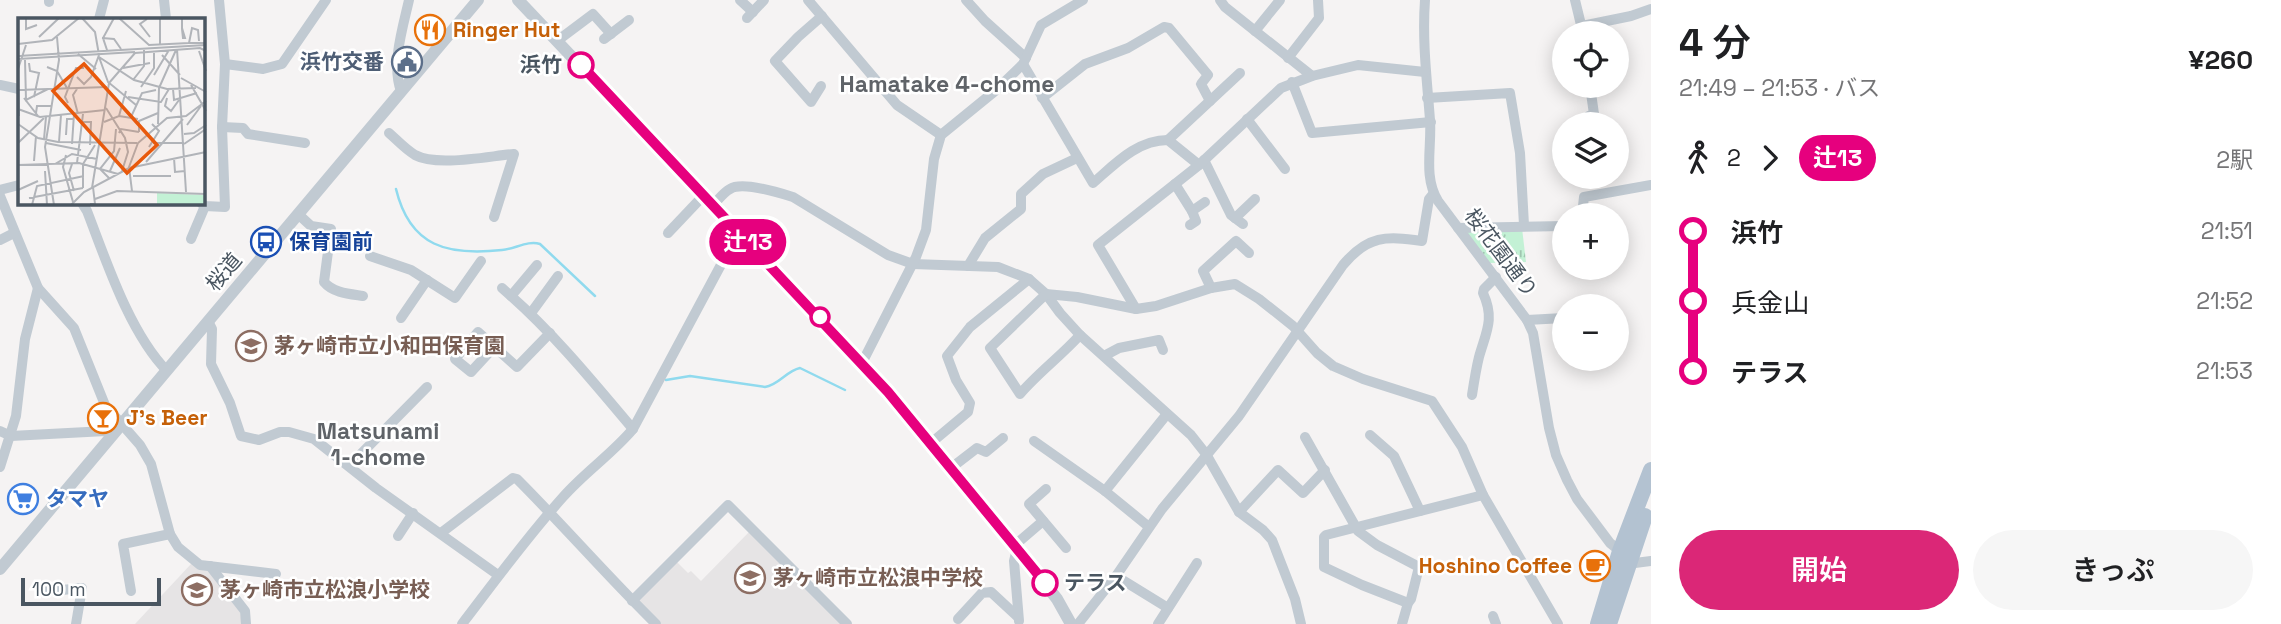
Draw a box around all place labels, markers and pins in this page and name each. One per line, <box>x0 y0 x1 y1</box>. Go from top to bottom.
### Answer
restaurant icon: Ringer Hut <box>413 13 447 47</box>
place label: Ringer Hut <box>453 16 560 43</box>
public building icon: 浜竹交番 <box>390 45 424 79</box>
place label: 浜竹交番 <box>300 48 384 75</box>
place label: 浜竹 <box>520 51 562 78</box>
marker: 浜竹 <box>568 52 594 78</box>
bus stop icon: 保育園前 <box>249 225 283 259</box>
place label: 保育園前 <box>289 228 373 255</box>
unlabelled marker <box>810 307 830 327</box>
school or university icon: 茅ヶ崎市立小和田保育園 <box>234 329 268 363</box>
place label: 茅ヶ崎市立小和田保育園 <box>274 332 505 359</box>
bar icon: J's Beer <box>86 401 120 435</box>
place label: J's Beer <box>126 404 208 431</box>
supermarket icon: タマヤ <box>6 482 40 516</box>
place label: タマヤ <box>46 485 109 512</box>
cafe icon: Hoshino Coffee <box>1578 549 1612 583</box>
place label: Hoshino Coffee <box>1419 552 1572 579</box>
school or university icon: 茅ヶ崎市立松浪中学校 <box>733 561 767 595</box>
place label: 茅ヶ崎市立松浪中学校 <box>773 564 983 591</box>
place label: テラス <box>1064 569 1127 596</box>
marker: テラス <box>1032 570 1058 596</box>
school or university icon: 茅ヶ崎市立松浪小学校 <box>180 573 214 607</box>
place label: 茅ヶ崎市立松浪小学校 <box>220 576 430 603</box>

